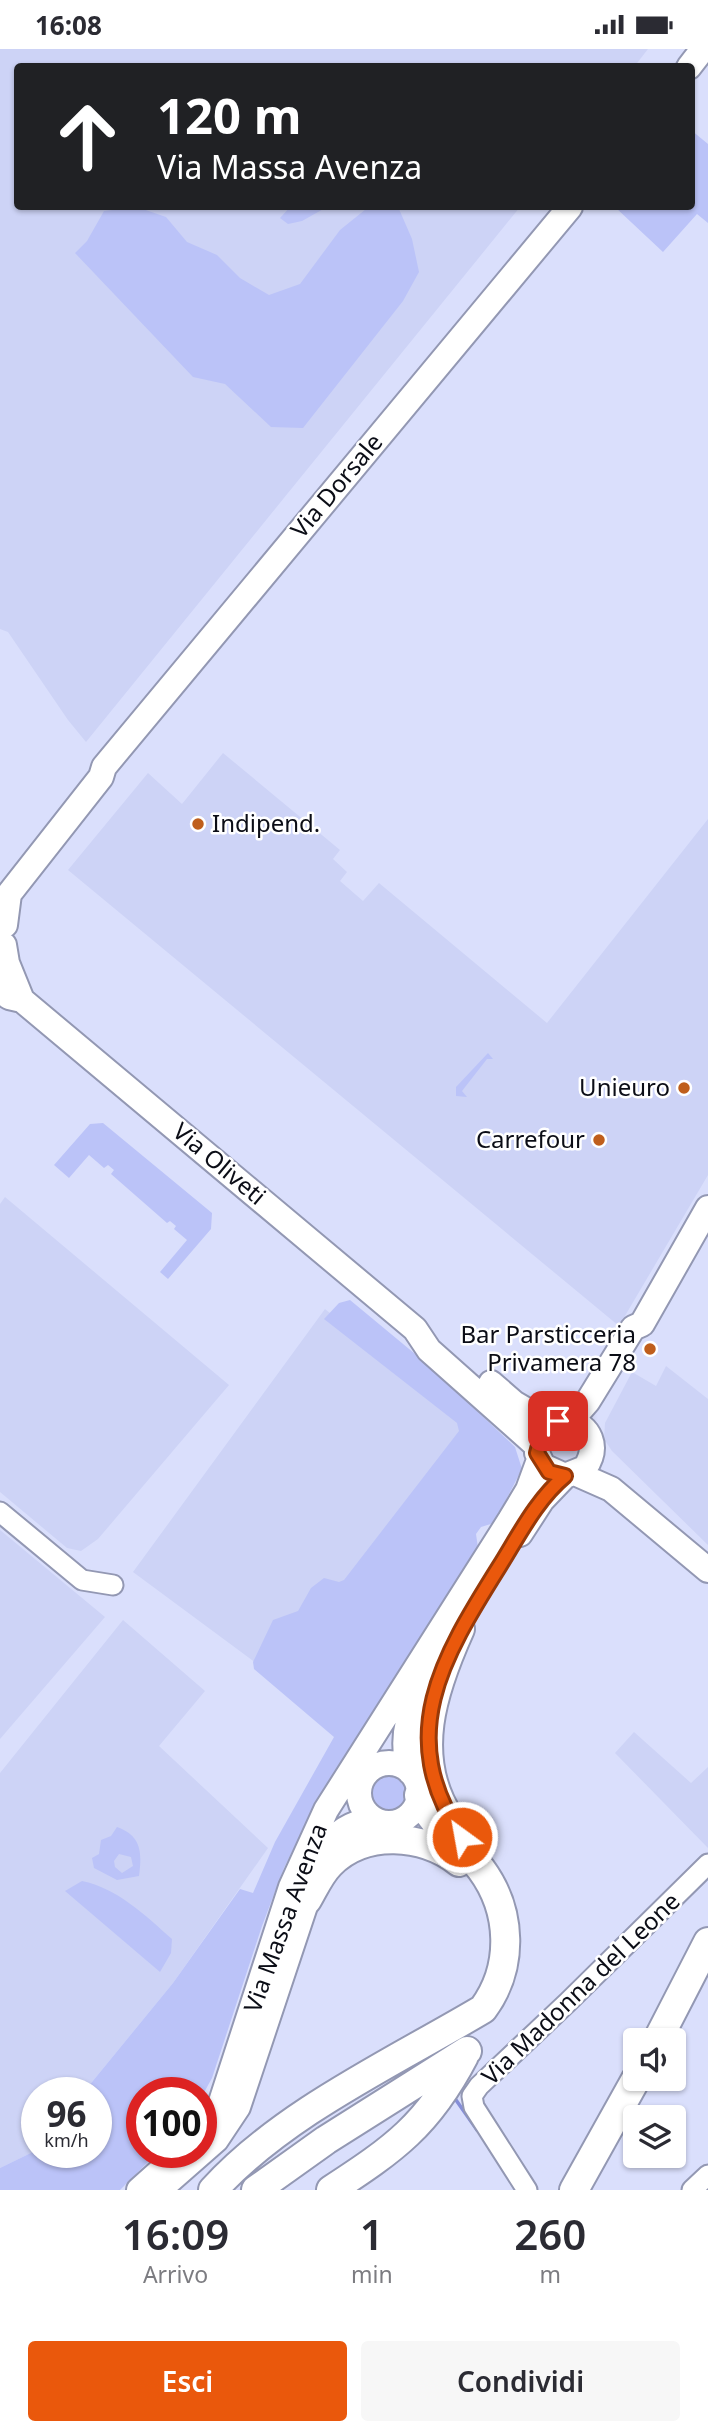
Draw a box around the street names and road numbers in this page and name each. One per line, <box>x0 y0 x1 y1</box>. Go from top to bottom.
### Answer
street label: Via Dorsale <box>282 426 389 544</box>
street label: Via Oliveti <box>166 1114 273 1211</box>
street label: Via Massa Avenza <box>235 1818 334 2017</box>
street label: Via Madonna del Leone <box>474 1884 686 2091</box>

